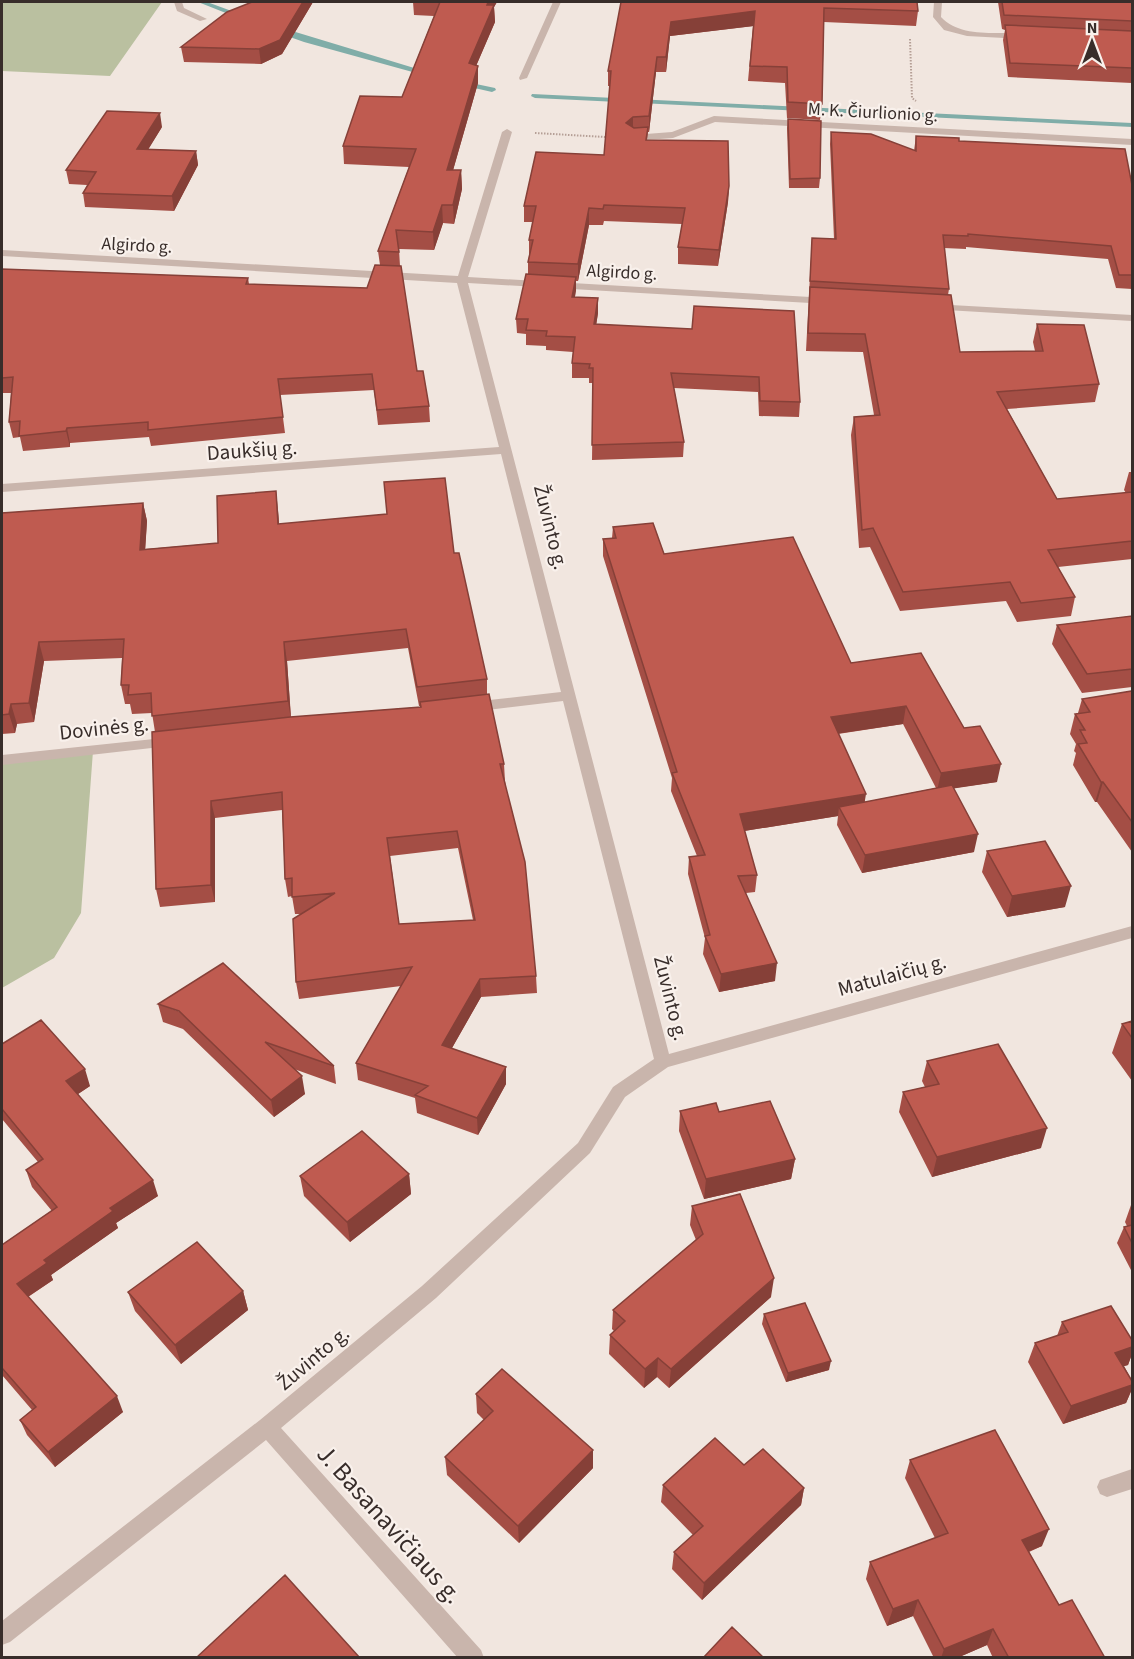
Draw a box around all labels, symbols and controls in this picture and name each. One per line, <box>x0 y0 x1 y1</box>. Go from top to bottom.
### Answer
north arrow <box>1062 12 1122 72</box>
text: N <box>1087 17 1097 39</box>
street label: M. K. Čiurlionio g. <box>807 97 939 128</box>
street label: Algirdo g. <box>101 231 173 260</box>
street label: Algirdo g. <box>586 258 658 287</box>
street label: Daukšių g. <box>206 432 298 468</box>
street label: Žuvinto g. <box>526 481 576 573</box>
street label: Dovinės g. <box>58 708 150 748</box>
street label: Matulaičių g. <box>834 946 950 1004</box>
street label: Žuvinto g. <box>646 952 696 1044</box>
street label: Žuvinto g. <box>270 1319 356 1397</box>
street label: J. Basanavičiaus g. <box>308 1437 471 1612</box>

